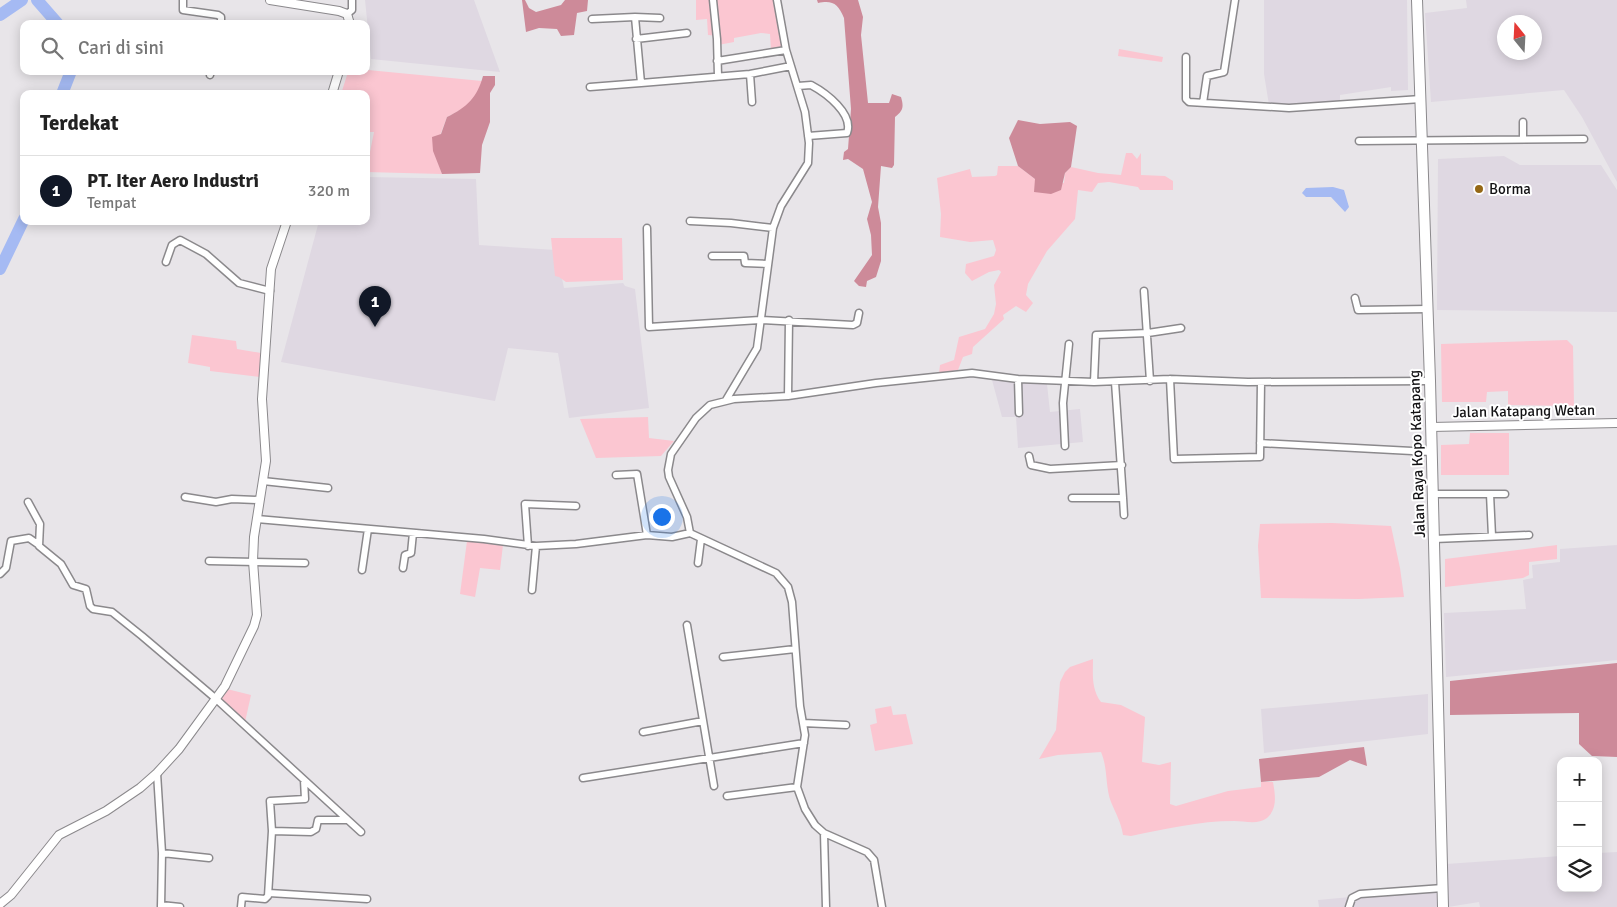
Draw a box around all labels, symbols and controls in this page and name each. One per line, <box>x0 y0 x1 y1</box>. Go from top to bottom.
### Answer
north arrow <box>1497 15 1542 60</box>
search box <box>20 20 370 75</box>
icon: search <box>38 34 66 62</box>
text: Cari di sini <box>78 36 164 60</box>
text: Terdekat <box>40 110 119 136</box>
text: PT. Iter Aero Industri <box>87 169 259 193</box>
place label: Borma <box>1489 180 1531 198</box>
text: 1 <box>52 181 60 201</box>
text: 320 m <box>308 181 350 201</box>
marker: Borma <box>1473 183 1485 195</box>
text: Tempat <box>87 193 136 213</box>
pin: 1 <box>359 286 391 327</box>
street label: Jalan Raya Kopo Katapang <box>1405 370 1429 538</box>
street label: Jalan Katapang Wetan <box>1453 401 1595 421</box>
your location <box>649 504 675 530</box>
map controls <box>1557 757 1602 892</box>
button: + <box>1557 757 1602 802</box>
button: − <box>1557 802 1602 847</box>
button: layers <box>1557 847 1602 892</box>

